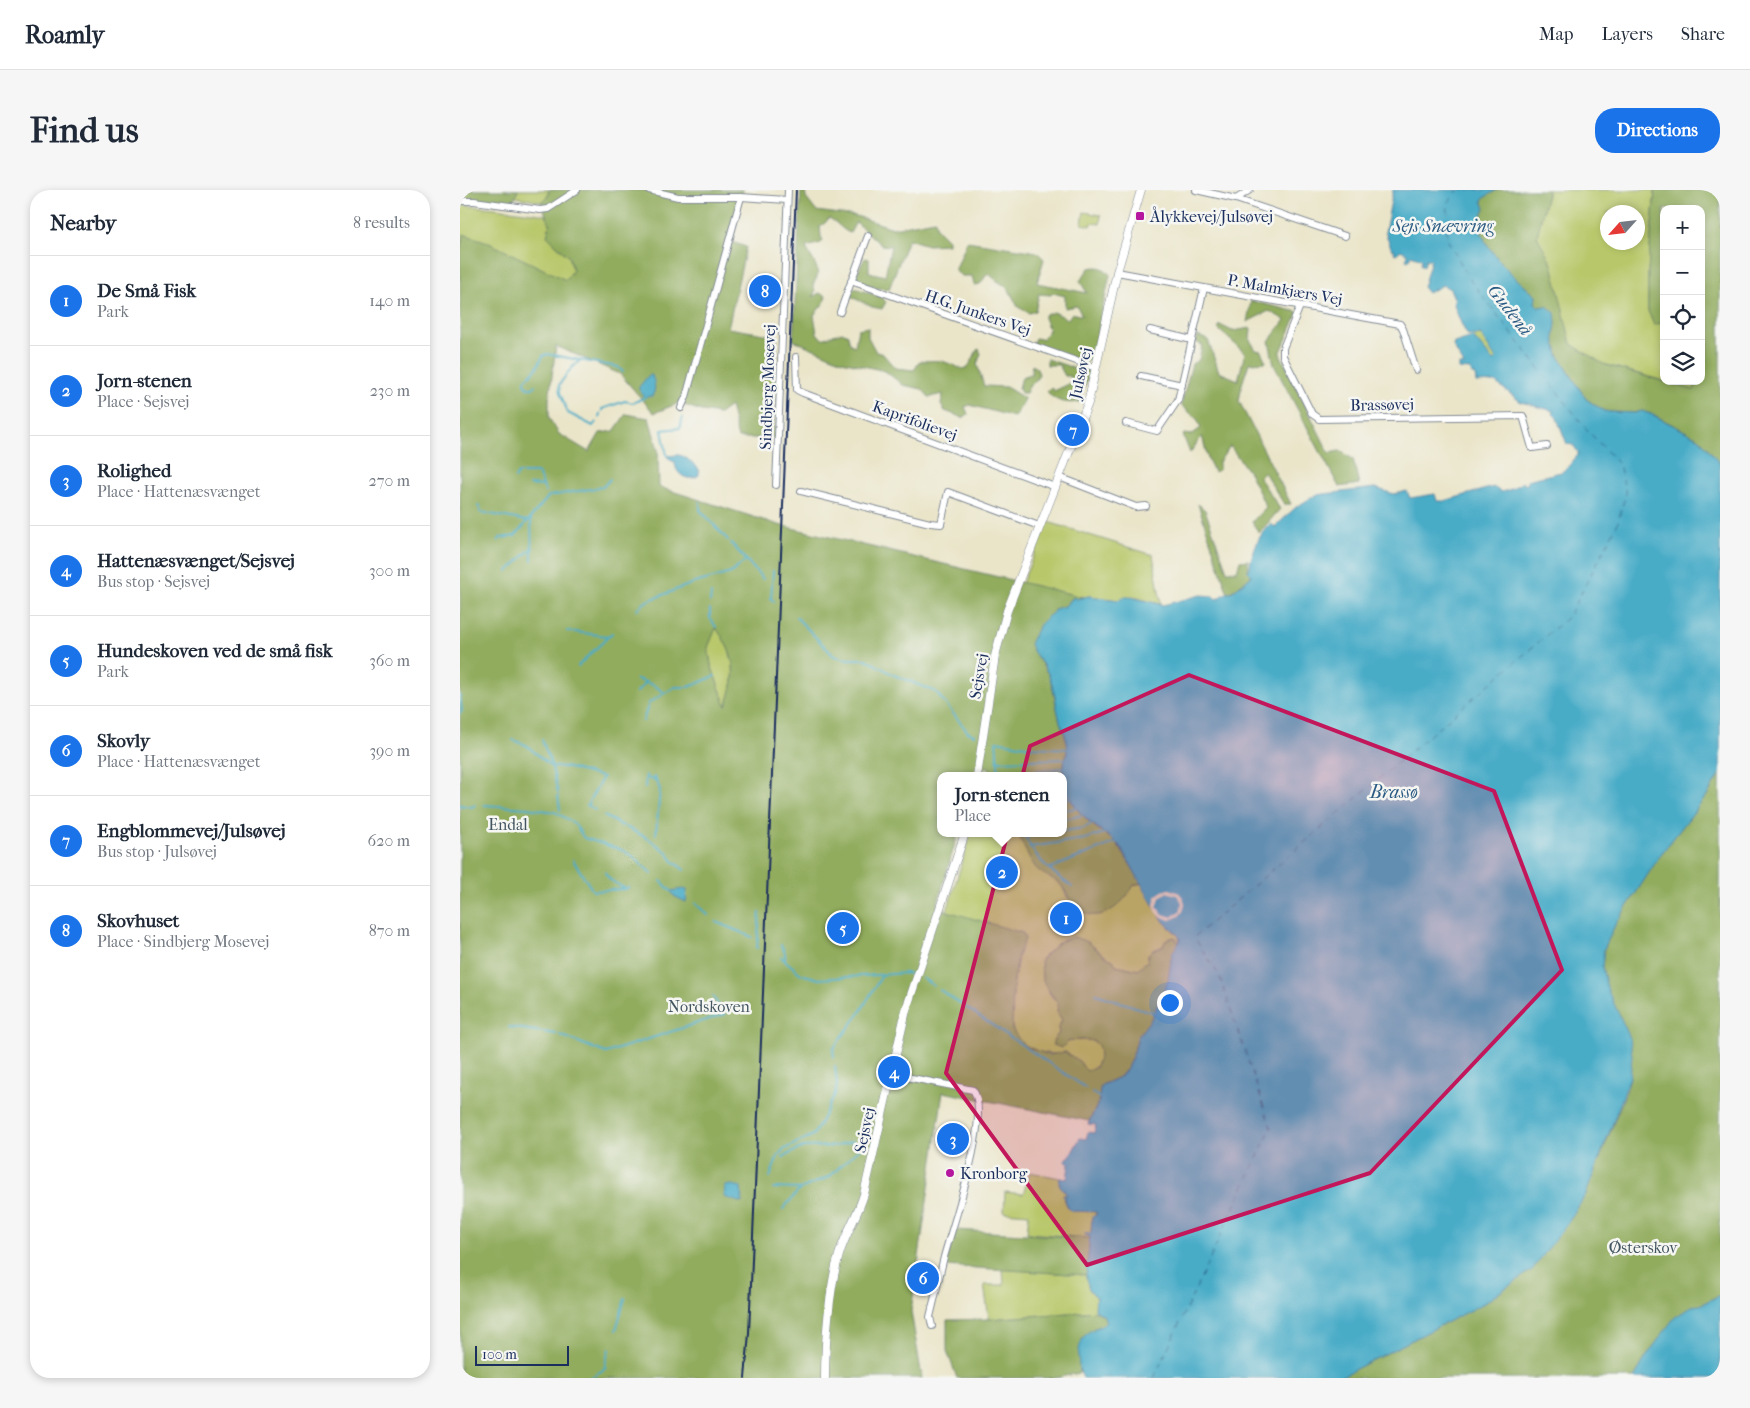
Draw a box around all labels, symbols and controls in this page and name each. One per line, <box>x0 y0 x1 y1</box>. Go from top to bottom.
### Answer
text: Roamly <box>25 21 104 49</box>
text: Map <box>1539 24 1573 45</box>
text: Layers <box>1601 24 1653 45</box>
text: Share <box>1681 24 1725 45</box>
button: Directions <box>1595 108 1720 153</box>
text: Find us <box>30 110 139 151</box>
north arrow <box>1600 205 1645 250</box>
map controls <box>1660 205 1705 385</box>
button: + <box>1660 205 1705 250</box>
place label: Ålykkevej/Julsøvej <box>1149 206 1273 226</box>
marker: Ålykkevej/Julsøvej <box>1134 210 1146 222</box>
text: Nearby <box>50 211 116 235</box>
text: 8 results <box>353 213 410 232</box>
water label: Sejs Snævring <box>1392 216 1494 237</box>
button: − <box>1660 250 1705 295</box>
street label: P. Malmkjærs Vej <box>1226 270 1344 309</box>
pin: 8 <box>749 272 781 310</box>
text: De Små Fisk <box>97 280 196 302</box>
water label: Gudenå <box>1483 281 1536 340</box>
street label: H.G. Junkers Vej <box>922 285 1033 339</box>
text: 1 <box>63 291 69 310</box>
text: 140 m <box>369 291 410 310</box>
button: locate <box>1660 295 1705 340</box>
text: Park <box>97 302 129 321</box>
street label: Sindbjerg Mosevej <box>756 324 779 450</box>
button: layers <box>1660 340 1705 385</box>
street label: Julsøvej <box>1065 345 1096 403</box>
text: Jorn-stenen <box>97 370 192 392</box>
text: 2 <box>62 381 70 400</box>
text: 230 m <box>370 381 410 400</box>
text: Place · Sejsvej <box>97 392 189 411</box>
street label: Brassøvej <box>1350 394 1414 415</box>
street label: Kaprifolievej <box>870 396 960 445</box>
pin: 7 <box>1057 411 1089 449</box>
text: Rolighed <box>97 460 171 482</box>
text: 3 <box>63 471 69 490</box>
text: 270 m <box>369 471 410 490</box>
text: Place · Hattenæsvænget <box>97 482 260 501</box>
text: Hattenæsvænget/Sejsvej <box>97 550 295 572</box>
text: 4 <box>61 561 71 580</box>
text: 300 m <box>369 561 410 580</box>
text: Bus stop · Sejsvej <box>97 572 210 591</box>
text: Hundeskoven ved de små fisk <box>97 640 333 662</box>
text: 5 <box>63 651 69 670</box>
text: 360 m <box>369 651 410 670</box>
street label: Sejsvej <box>965 652 992 700</box>
text: Park <box>97 662 129 681</box>
text: Skovly <box>97 730 150 752</box>
text: 6 <box>62 741 70 760</box>
text: 390 m <box>369 741 410 760</box>
text: Place · Hattenæsvænget <box>97 752 260 771</box>
popup <box>937 772 1067 837</box>
water label: Brassø <box>1369 782 1418 803</box>
text: Jorn-stenen <box>955 784 1049 806</box>
text: Place <box>955 806 991 825</box>
park label: Endal <box>488 815 528 834</box>
text: Engblommevej/Julsøvej <box>97 820 286 842</box>
text: 7 <box>62 831 70 850</box>
text: 620 m <box>368 831 410 850</box>
text: Bus stop · Julsøvej <box>97 842 217 861</box>
pin: 2 <box>986 853 1018 891</box>
pin: 1 <box>1050 899 1082 937</box>
pin: 5 <box>827 909 859 947</box>
text: Skovhuset <box>97 910 179 932</box>
text: 8 <box>62 921 70 940</box>
text: 870 m <box>369 921 410 940</box>
text: Place · Sindbjerg Mosevej <box>97 932 269 951</box>
your location <box>1157 990 1183 1016</box>
park label: Nordskoven <box>668 997 751 1016</box>
pin: 4 <box>878 1053 910 1091</box>
street label: Sejsvej <box>850 1106 879 1155</box>
pin: 3 <box>937 1120 969 1158</box>
place label: Kronborg <box>960 1164 1028 1183</box>
marker: Kronborg <box>944 1167 956 1179</box>
park label: Østerskov <box>1609 1238 1678 1257</box>
pin: 6 <box>907 1259 939 1297</box>
scale bar <box>475 1343 569 1366</box>
text: 100 m <box>482 1346 517 1363</box>

